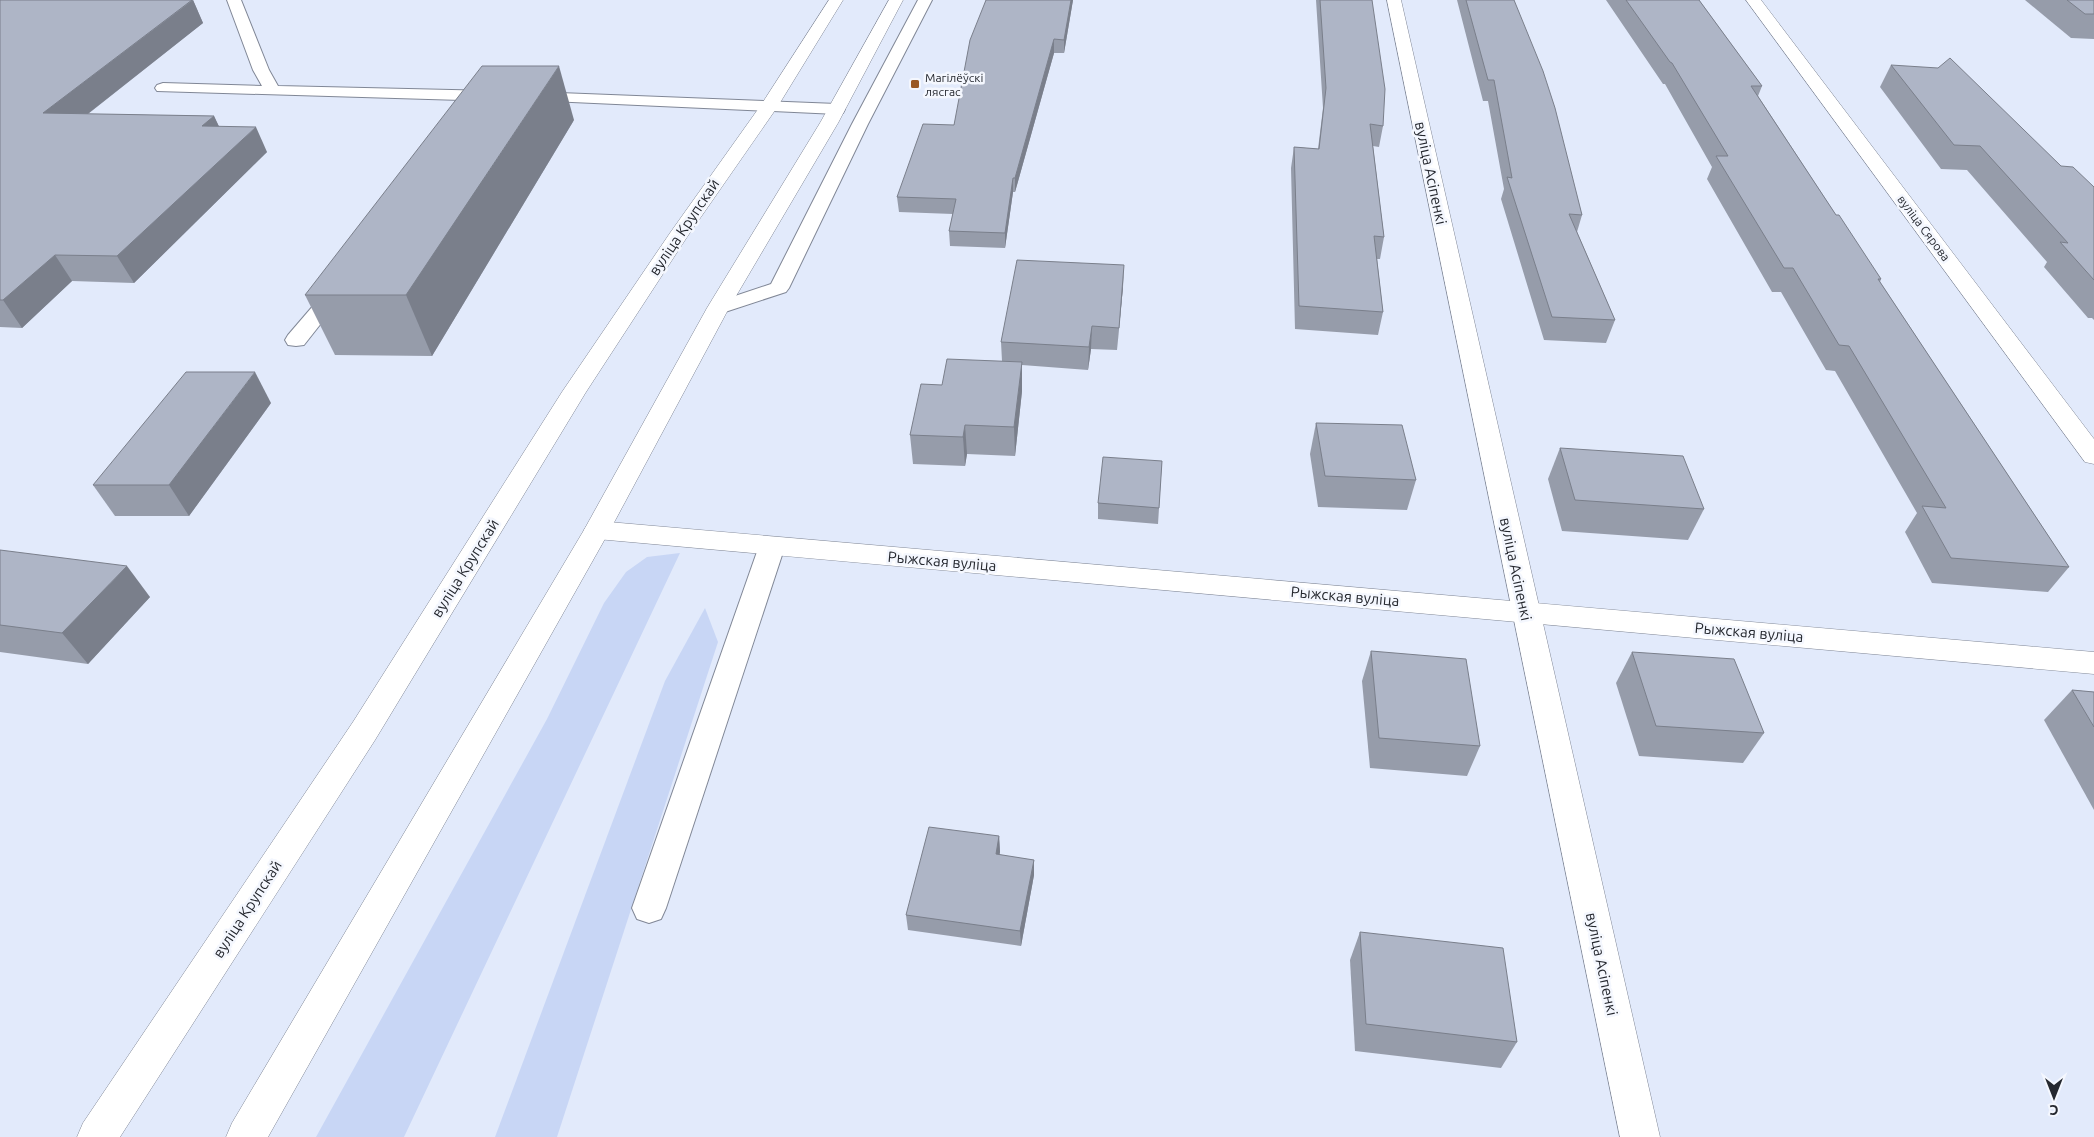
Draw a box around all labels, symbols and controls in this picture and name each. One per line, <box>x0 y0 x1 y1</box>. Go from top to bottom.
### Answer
place label: Магілёўскі лясгас <box>925 71 984 98</box>
marker: Магілёўскі лясгас <box>909 78 921 90</box>
street label: вуліца Асіпенкі <box>1412 120 1450 226</box>
street label: вуліца Крупскай <box>645 176 723 278</box>
street label: вуліца Сярова <box>1895 193 1953 263</box>
street label: вуліца Крупскай <box>428 516 502 620</box>
street label: вуліца Асіпенкі <box>1497 516 1535 622</box>
street label: Рыжская вуліца <box>887 548 997 574</box>
street label: Рыжская вуліца <box>1290 583 1400 609</box>
street label: Рыжская вуліца <box>1694 619 1804 645</box>
street label: вуліца Крупскай <box>209 857 285 961</box>
street label: вуліца Асіпенкі <box>1583 911 1621 1017</box>
north arrow <box>2029 1072 2079 1122</box>
text: С <box>2049 1102 2058 1118</box>

